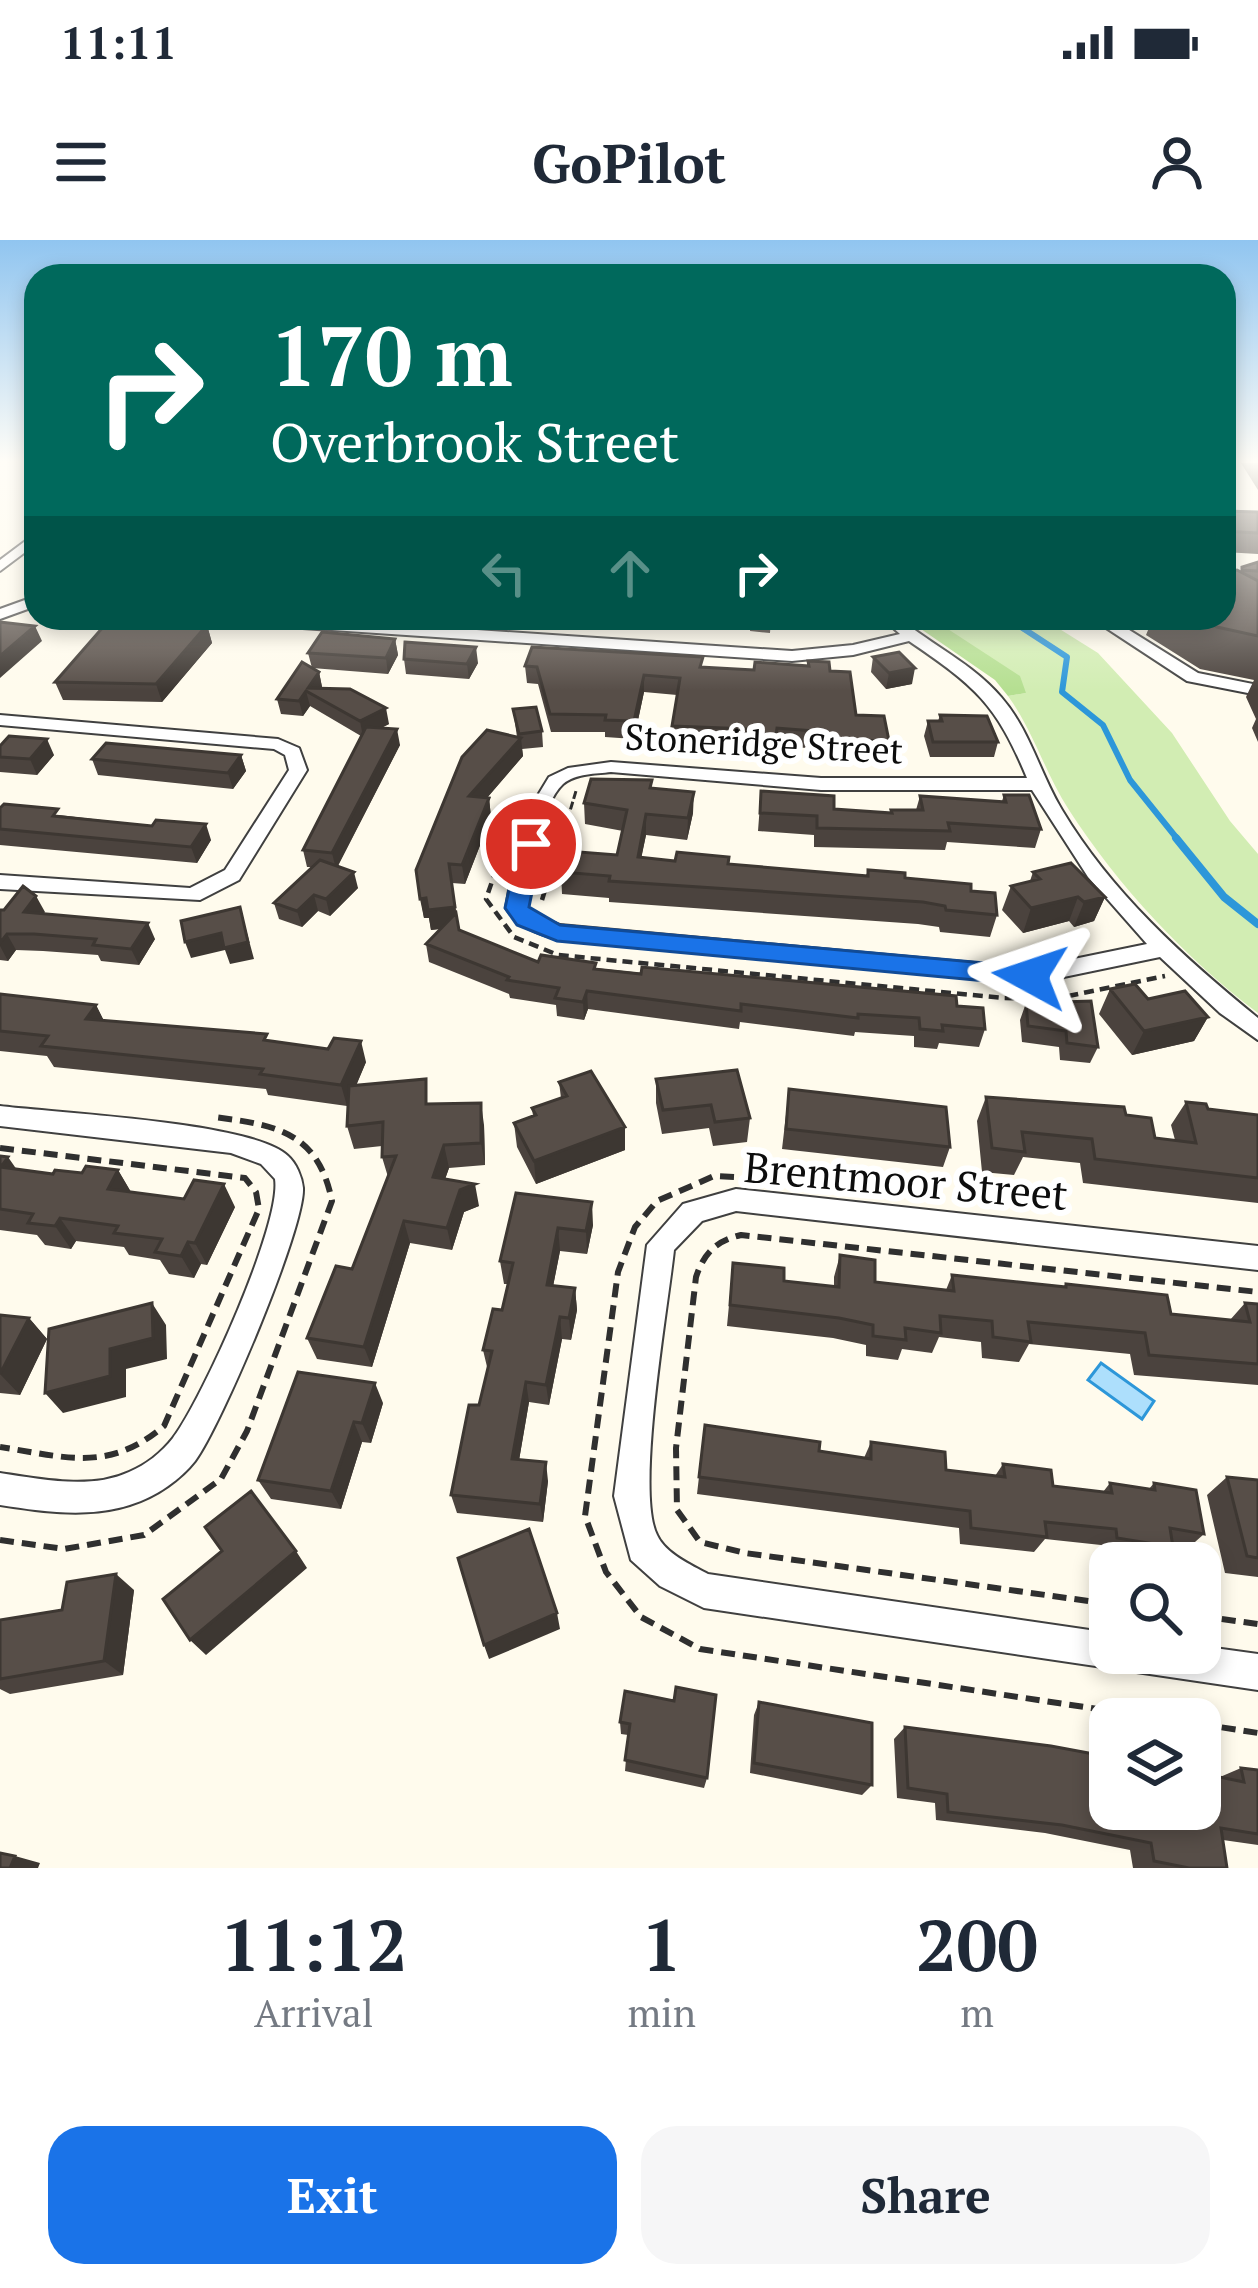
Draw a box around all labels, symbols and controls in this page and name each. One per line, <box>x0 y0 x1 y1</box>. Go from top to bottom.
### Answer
text: 11:11 <box>60 12 177 72</box>
text: GoPilot <box>532 127 726 198</box>
icon: menu <box>48 129 114 195</box>
icon: person <box>1144 129 1210 195</box>
text: 170 m <box>270 299 513 410</box>
icon: right <box>72 312 228 468</box>
text: Overbrook Street <box>270 406 679 477</box>
icon: left <box>471 540 537 606</box>
icon: ahead <box>597 540 663 606</box>
icon: right <box>723 540 789 606</box>
street label: Stoneridge Street <box>624 712 904 774</box>
pin <box>480 793 582 895</box>
icon: arrive <box>498 811 564 877</box>
position arrow <box>967 913 1093 1039</box>
street label: Brentmoor Street <box>742 1138 1071 1222</box>
map controls <box>1089 1542 1221 1830</box>
button: search <box>1089 1542 1221 1674</box>
button: layers <box>1089 1698 1221 1830</box>
text: 11:12 <box>220 1896 407 1992</box>
text: 1 <box>641 1896 682 1992</box>
text: 200 <box>916 1896 1038 1992</box>
text: Arrival <box>254 1986 373 2038</box>
text: min <box>627 1986 696 2038</box>
text: m <box>960 1986 994 2038</box>
button: Exit <box>48 2126 617 2264</box>
button: Share <box>641 2126 1210 2264</box>

